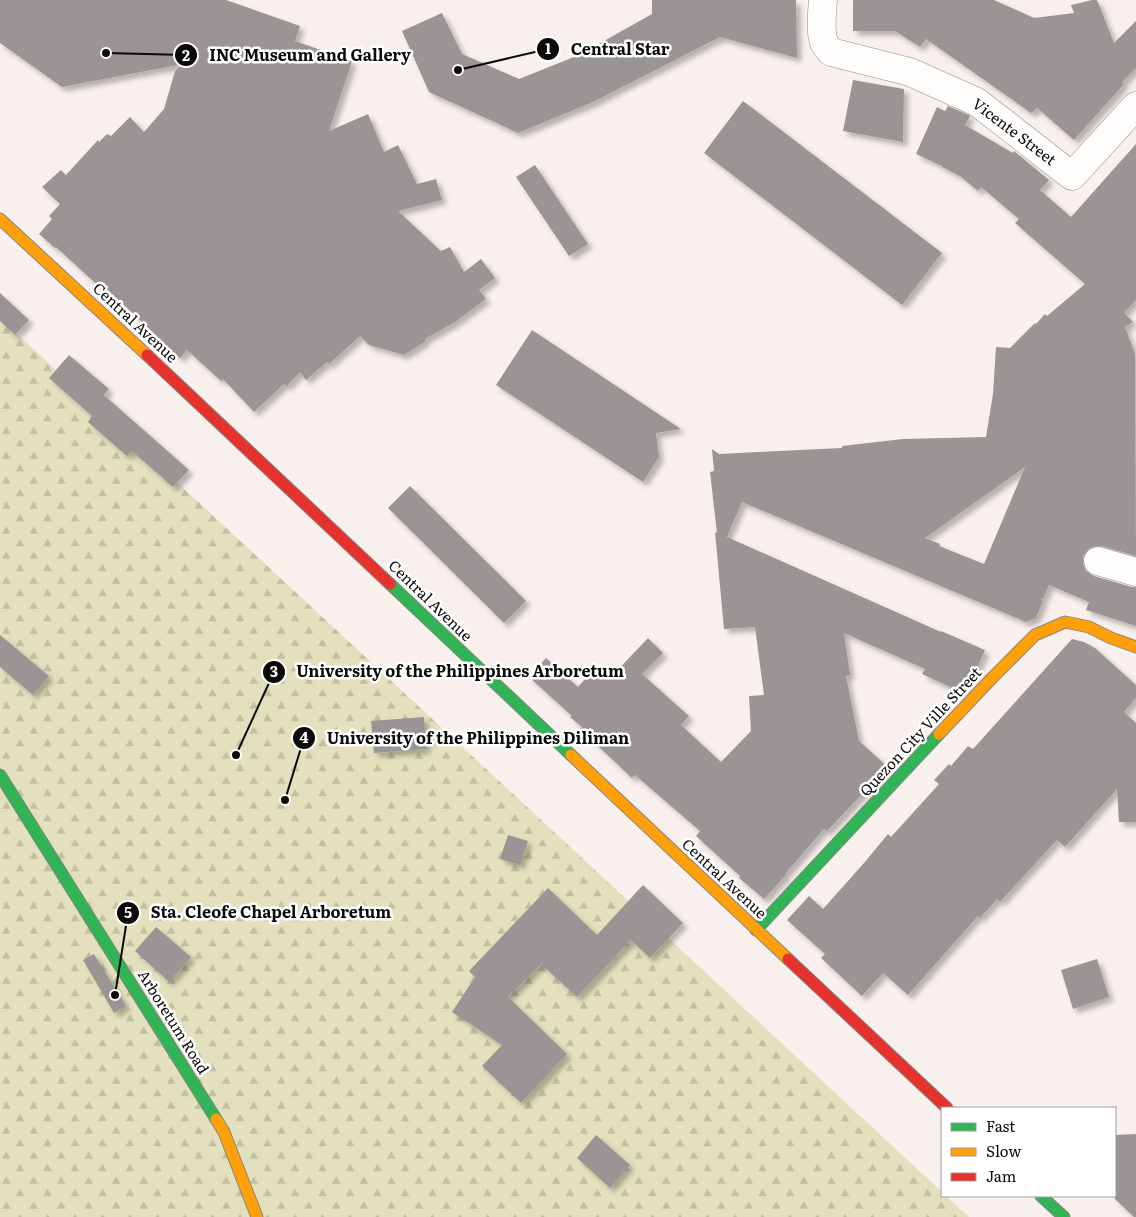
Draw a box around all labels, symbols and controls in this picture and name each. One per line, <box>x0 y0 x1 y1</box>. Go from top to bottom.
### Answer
callout: Central Star <box>535 33 679 64</box>
text: 1 <box>545 36 551 59</box>
text: Central Star <box>571 36 670 60</box>
callout: INC Museum and Gallery <box>174 40 420 71</box>
text: INC Museum and Gallery <box>209 42 411 66</box>
text: 2 <box>182 43 190 66</box>
street label: Vicente Street <box>968 92 1062 170</box>
street label: Central Avenue <box>88 276 184 368</box>
street label: Central Avenue <box>384 554 478 646</box>
callout: University of the Philippines Arboretum <box>261 656 634 687</box>
text: University of the Philippines Arboretum <box>296 658 624 682</box>
text: 3 <box>270 659 278 682</box>
street label: Quezon City Ville Street <box>854 661 986 801</box>
callout: University of the Philippines Diliman <box>292 723 639 754</box>
text: 4 <box>299 725 309 748</box>
text: University of the Philippines Diliman <box>327 725 629 749</box>
street label: Central Avenue <box>677 832 773 924</box>
callout: Sta. Cleofe Chapel Arboretum <box>116 897 401 928</box>
text: Sta. Cleofe Chapel Arboretum <box>151 899 391 923</box>
text: 5 <box>124 900 132 923</box>
street label: Arboretum Road <box>133 965 216 1078</box>
legend <box>941 1107 1116 1197</box>
text: Fast <box>986 1114 1015 1137</box>
text: Slow <box>986 1139 1021 1162</box>
text: Jam <box>986 1164 1017 1187</box>

